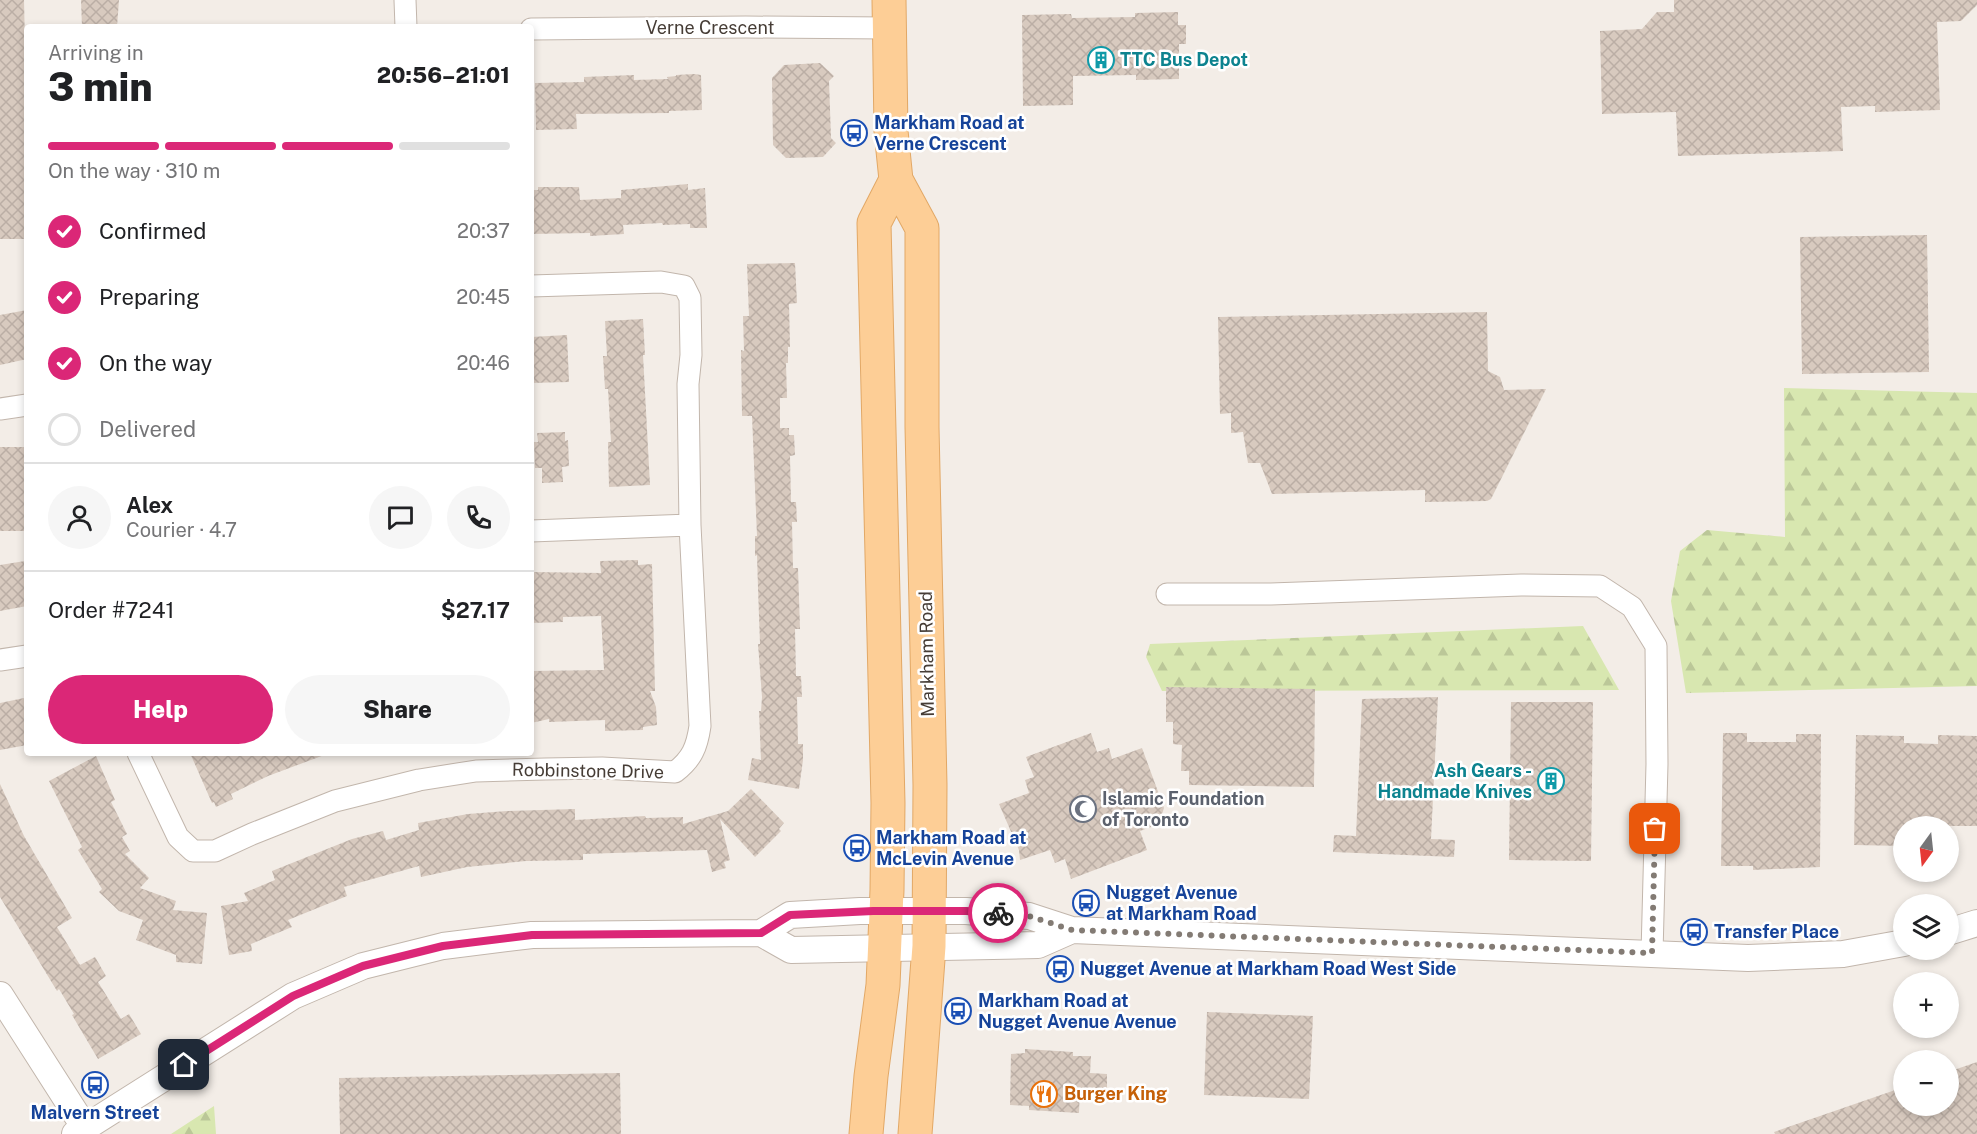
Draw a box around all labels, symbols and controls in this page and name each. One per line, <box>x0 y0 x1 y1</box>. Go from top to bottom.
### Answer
street label: Verne Crescent <box>646 17 774 38</box>
text: Arriving in <box>48 41 143 65</box>
building icon: TTC Bus Depot <box>1086 45 1116 75</box>
place label: TTC Bus Depot <box>1120 49 1248 70</box>
text: 20:56–21:01 <box>377 62 510 88</box>
text: 3 min <box>48 64 153 110</box>
place label: Markham Road at Verne Crescent <box>874 112 1025 154</box>
bus stop icon: Markham Road at Verne Crescent <box>839 118 869 148</box>
text: On the way · 310 m <box>48 159 220 183</box>
icon: check <box>48 215 81 248</box>
text: Confirmed <box>99 218 206 244</box>
text: 20:37 <box>457 219 510 243</box>
icon: check <box>48 281 81 314</box>
text: Preparing <box>99 284 200 310</box>
text: 20:45 <box>456 285 510 309</box>
icon: check <box>48 347 81 380</box>
text: On the way <box>99 350 212 376</box>
text: 20:46 <box>456 351 510 375</box>
text: Delivered <box>99 416 196 442</box>
button: person <box>48 486 111 549</box>
button: chat <box>369 486 432 549</box>
button: phone <box>447 486 510 549</box>
text: Alex <box>126 492 173 518</box>
text: Courier · 4.7 <box>126 518 237 542</box>
street label: Markham Road <box>915 591 938 717</box>
text: Order #7241 <box>48 597 174 623</box>
text: $27.17 <box>441 597 510 623</box>
button: Help <box>48 675 273 744</box>
button: Share <box>285 675 510 744</box>
street label: Robbinstone Drive <box>512 759 664 782</box>
place label: Ash Gears - Handmade Knives <box>1377 760 1532 802</box>
building icon: Ash Gears - Handmade Knives <box>1536 766 1566 796</box>
place label: Islamic Foundation of Toronto <box>1102 788 1264 830</box>
mosque icon: Islamic Foundation of Toronto <box>1068 794 1098 824</box>
pin <box>1629 803 1680 854</box>
icon: bag <box>1638 812 1671 845</box>
north arrow <box>1893 816 1959 882</box>
map controls <box>1893 816 1959 1116</box>
place label: Markham Road at McLevin Avenue <box>876 827 1027 869</box>
bus stop icon: Markham Road at McLevin Avenue <box>842 833 872 863</box>
place label: Nugget Avenue at Markham Road <box>1106 882 1257 924</box>
courier <box>968 883 1028 943</box>
bus stop icon: Nugget Avenue at Markham Road <box>1071 888 1101 918</box>
button: layers <box>1893 894 1959 960</box>
icon: bike <box>982 897 1015 930</box>
bus stop icon: Transfer Place <box>1679 917 1709 947</box>
place label: Transfer Place <box>1714 921 1839 942</box>
bus stop icon: Nugget Avenue at Markham Road West Side <box>1045 954 1075 984</box>
place label: Nugget Avenue at Markham Road West Side <box>1080 958 1456 979</box>
button: + <box>1893 972 1959 1038</box>
place label: Markham Road at Nugget Avenue Avenue <box>978 990 1177 1032</box>
bus stop icon: Markham Road at Nugget Avenue Avenue <box>943 996 973 1026</box>
pin <box>158 1039 209 1090</box>
icon: home <box>167 1048 200 1081</box>
button: − <box>1893 1050 1959 1116</box>
bus stop icon: Malvern Street <box>80 1070 110 1100</box>
restaurant icon: Burger King <box>1029 1079 1059 1109</box>
place label: Burger King <box>1064 1083 1167 1104</box>
place label: Malvern Street <box>31 1102 159 1123</box>

